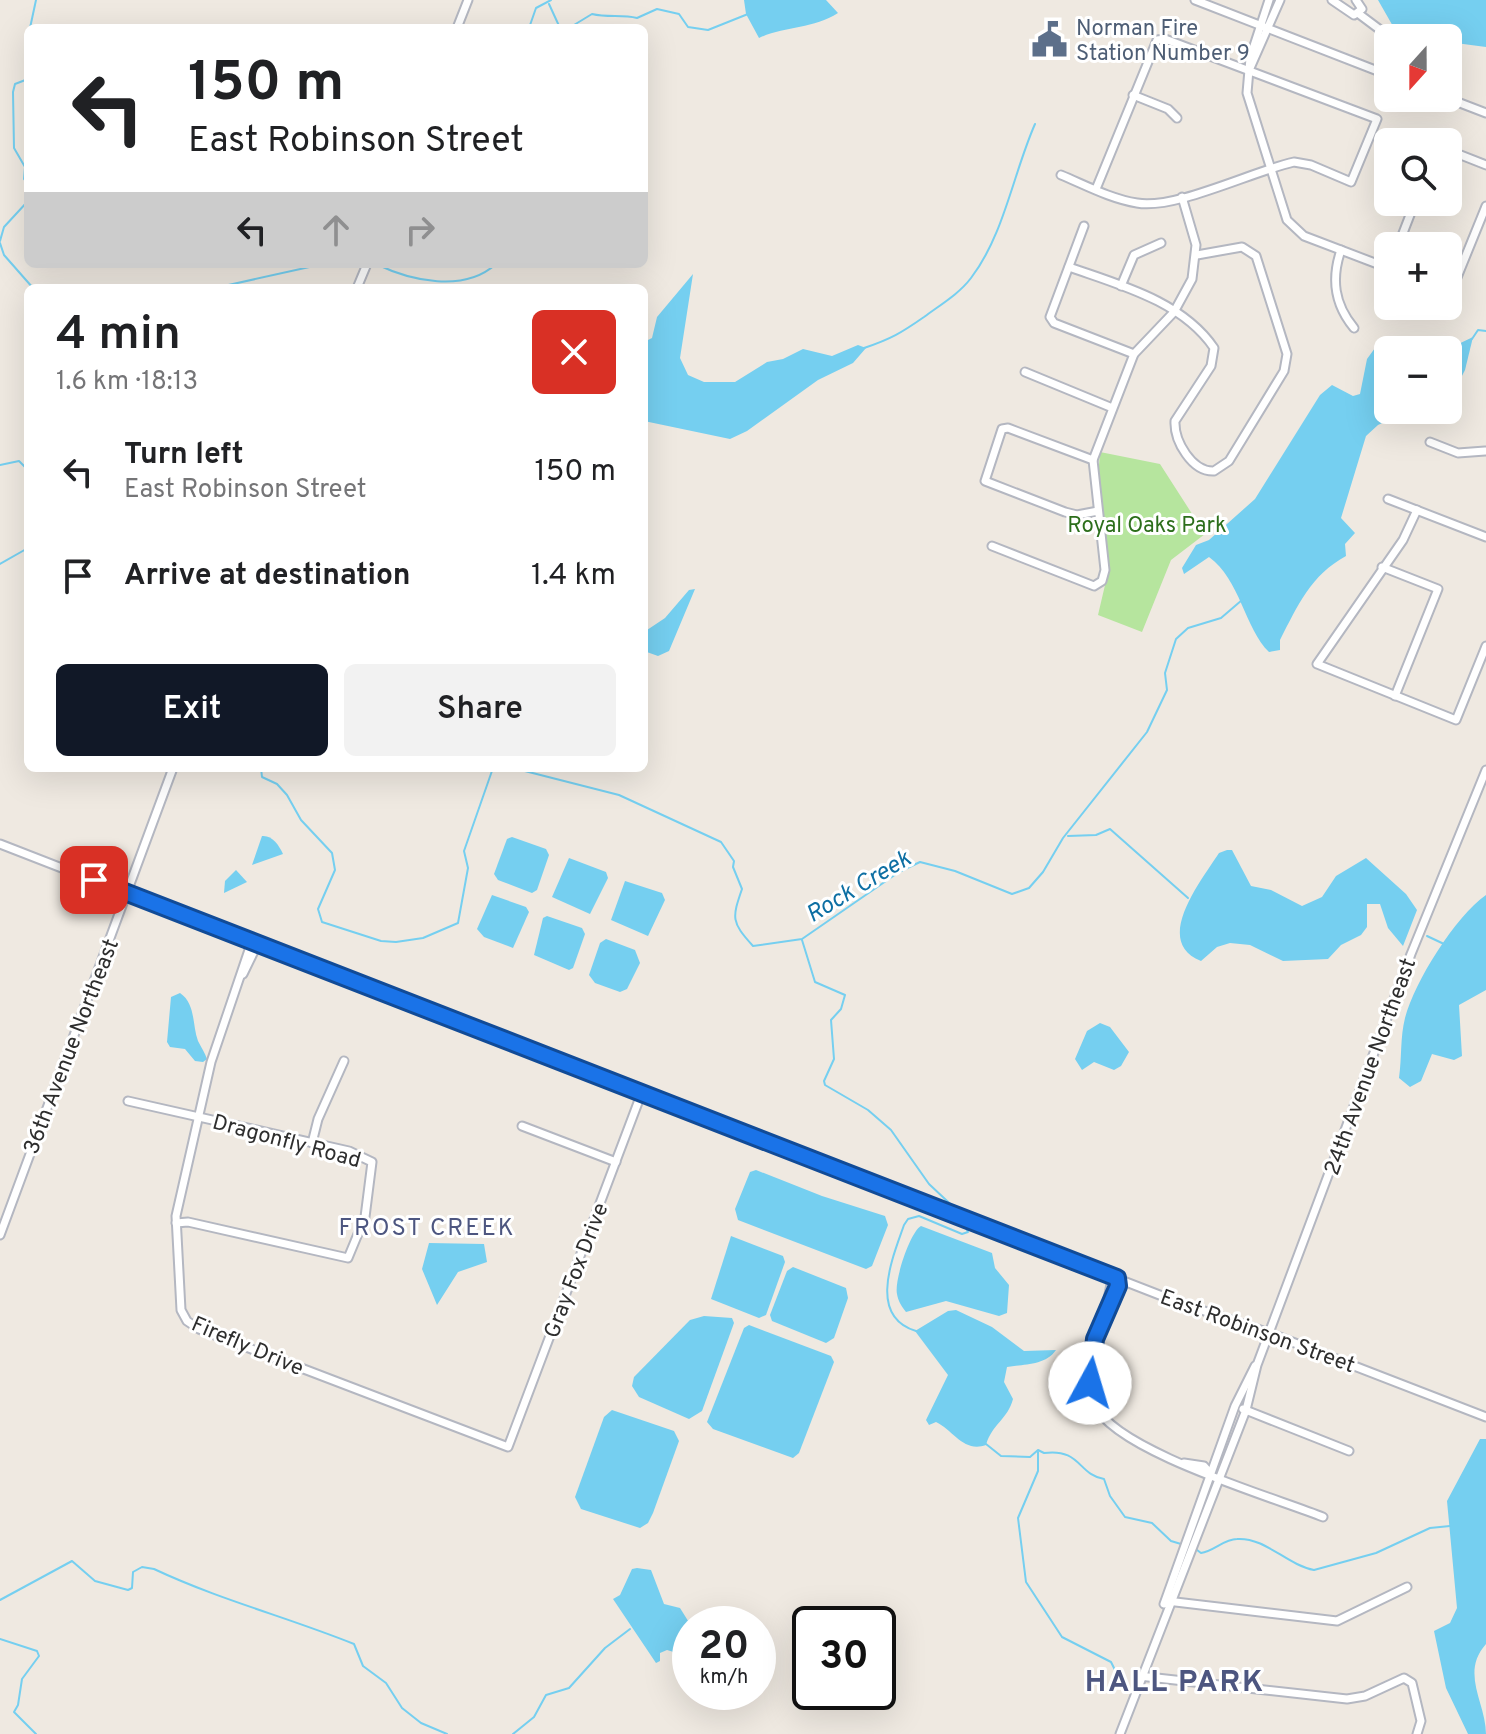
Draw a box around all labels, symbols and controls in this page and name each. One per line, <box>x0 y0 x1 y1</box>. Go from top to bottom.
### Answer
place label: Norman Fire Station Number 9 <box>1076 16 1250 68</box>
public building icon: Norman Fire Station Number 9 <box>1031 21 1069 59</box>
north arrow <box>1374 24 1462 112</box>
map controls <box>1374 24 1462 424</box>
text: 150 m <box>188 50 344 120</box>
icon: left <box>56 56 160 160</box>
text: East Robinson Street <box>188 119 524 165</box>
button: search <box>1374 128 1462 216</box>
icon: left <box>230 208 274 252</box>
icon: ahead <box>314 208 358 252</box>
icon: right <box>398 208 442 252</box>
button: + <box>1374 232 1462 320</box>
text: 4 min <box>56 306 181 366</box>
button: close <box>532 310 616 394</box>
button: − <box>1374 336 1462 424</box>
text: 1.6 km · 18:13 <box>56 366 198 399</box>
text: Turn left <box>124 437 244 474</box>
icon: left <box>56 450 100 494</box>
text: 150 m <box>535 454 616 491</box>
text: East Robinson Street <box>124 474 367 507</box>
park label: Royal Oaks Park <box>1067 513 1227 540</box>
icon: arrive <box>56 554 100 598</box>
text: Arrive at destination <box>124 558 410 595</box>
text: 1.4 km <box>531 558 616 595</box>
button: Exit <box>56 664 328 756</box>
button: Share <box>344 664 616 756</box>
water label: Rock Creek <box>801 844 918 931</box>
pin <box>60 846 128 914</box>
icon: arrive <box>72 858 116 902</box>
street label: 36th Avenue Northeast <box>19 935 126 1158</box>
street label: 24th Avenue Northeast <box>1319 955 1423 1179</box>
street label: Dragonfly Road <box>209 1110 364 1175</box>
street label: Gray Fox Drive <box>539 1199 616 1342</box>
district label: FROST CREEK <box>338 1214 516 1244</box>
street label: East Robinson Street <box>1156 1285 1358 1380</box>
street label: Firefly Drive <box>187 1312 307 1383</box>
position arrow <box>1048 1341 1132 1425</box>
speed limit sign: 30 <box>792 1606 896 1710</box>
text: 20 <box>699 1623 749 1673</box>
text: km/h <box>700 1665 748 1691</box>
district label: HALL PARK <box>1085 1665 1265 1702</box>

